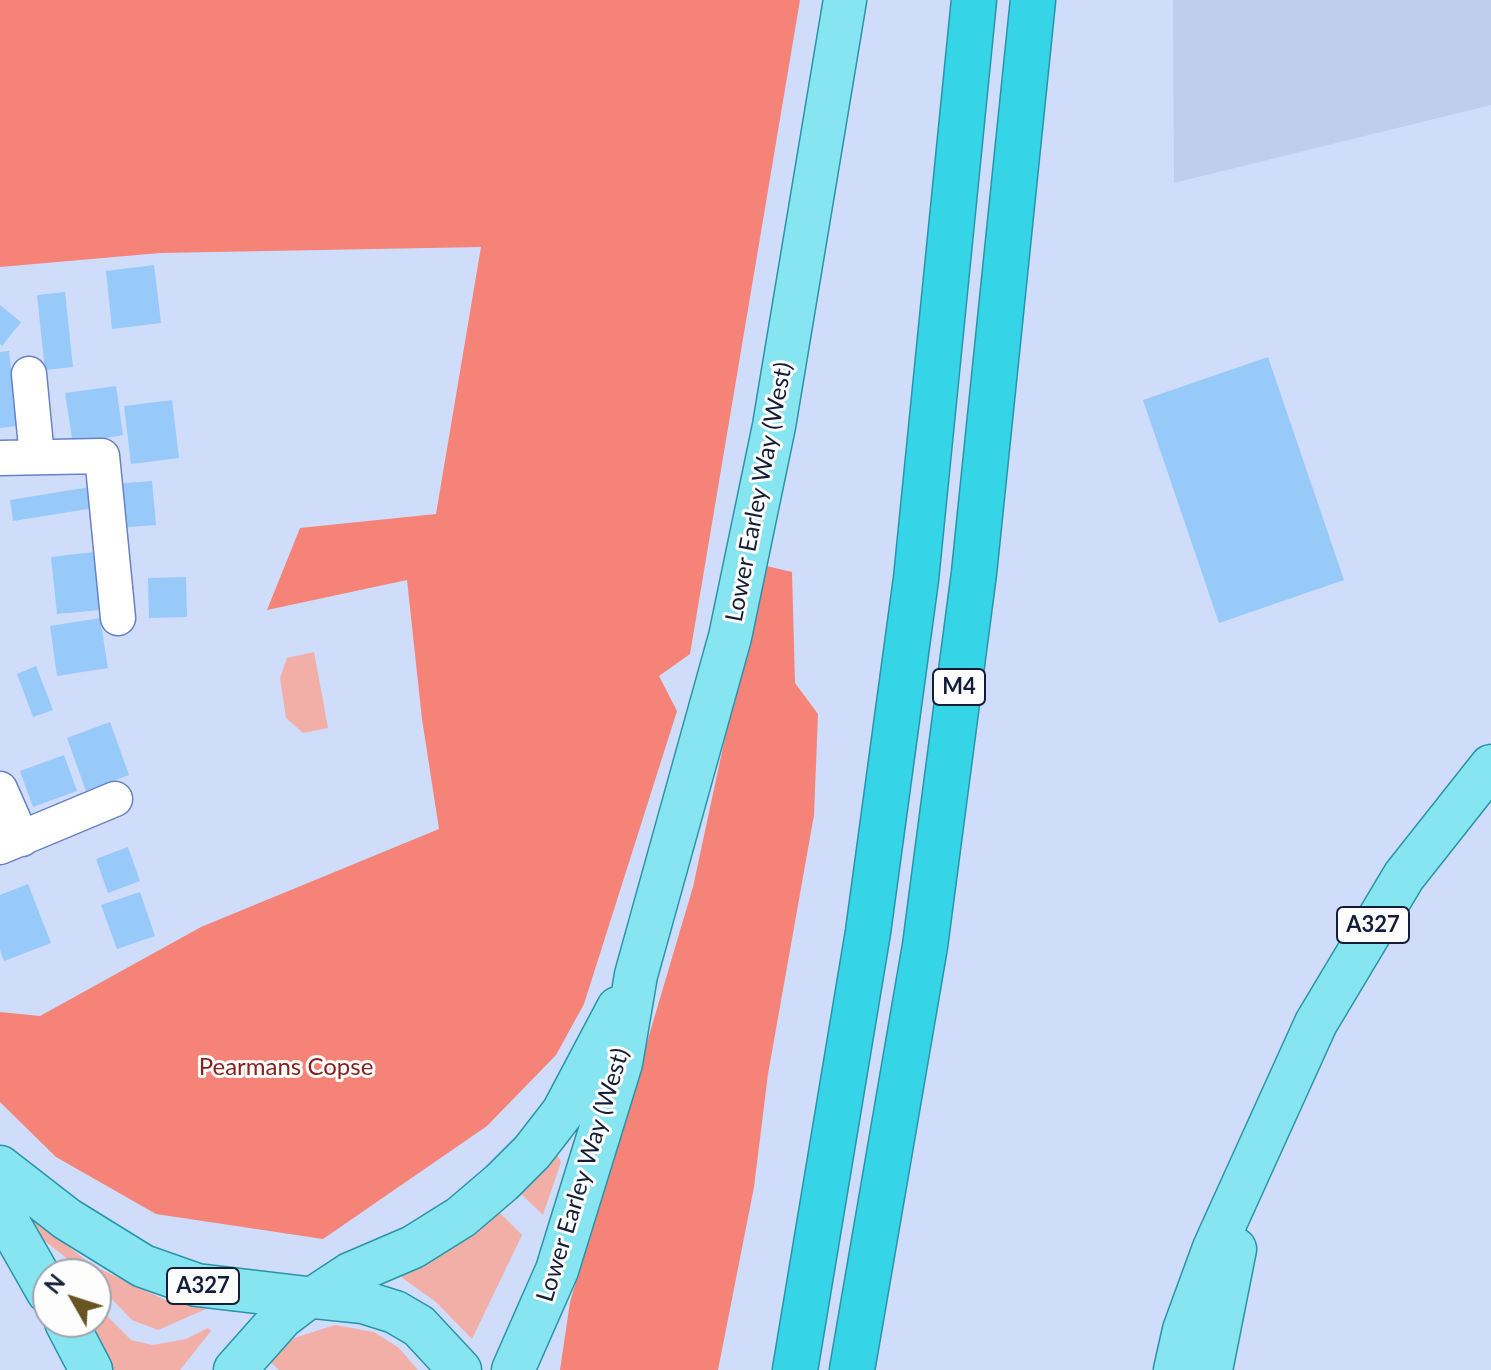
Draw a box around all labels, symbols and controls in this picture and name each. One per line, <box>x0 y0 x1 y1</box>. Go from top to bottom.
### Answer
street label: Lower Earley Way (West) <box>720 360 798 624</box>
road number: M4 <box>933 669 985 705</box>
road number: A327 <box>1337 907 1409 943</box>
street label: Lower Earley Way (West) <box>531 1045 635 1305</box>
park label: Pearmans Copse <box>199 1053 373 1081</box>
north arrow <box>32 1258 112 1338</box>
road number: A327 <box>167 1268 239 1304</box>
text: N <box>39 1269 70 1299</box>

